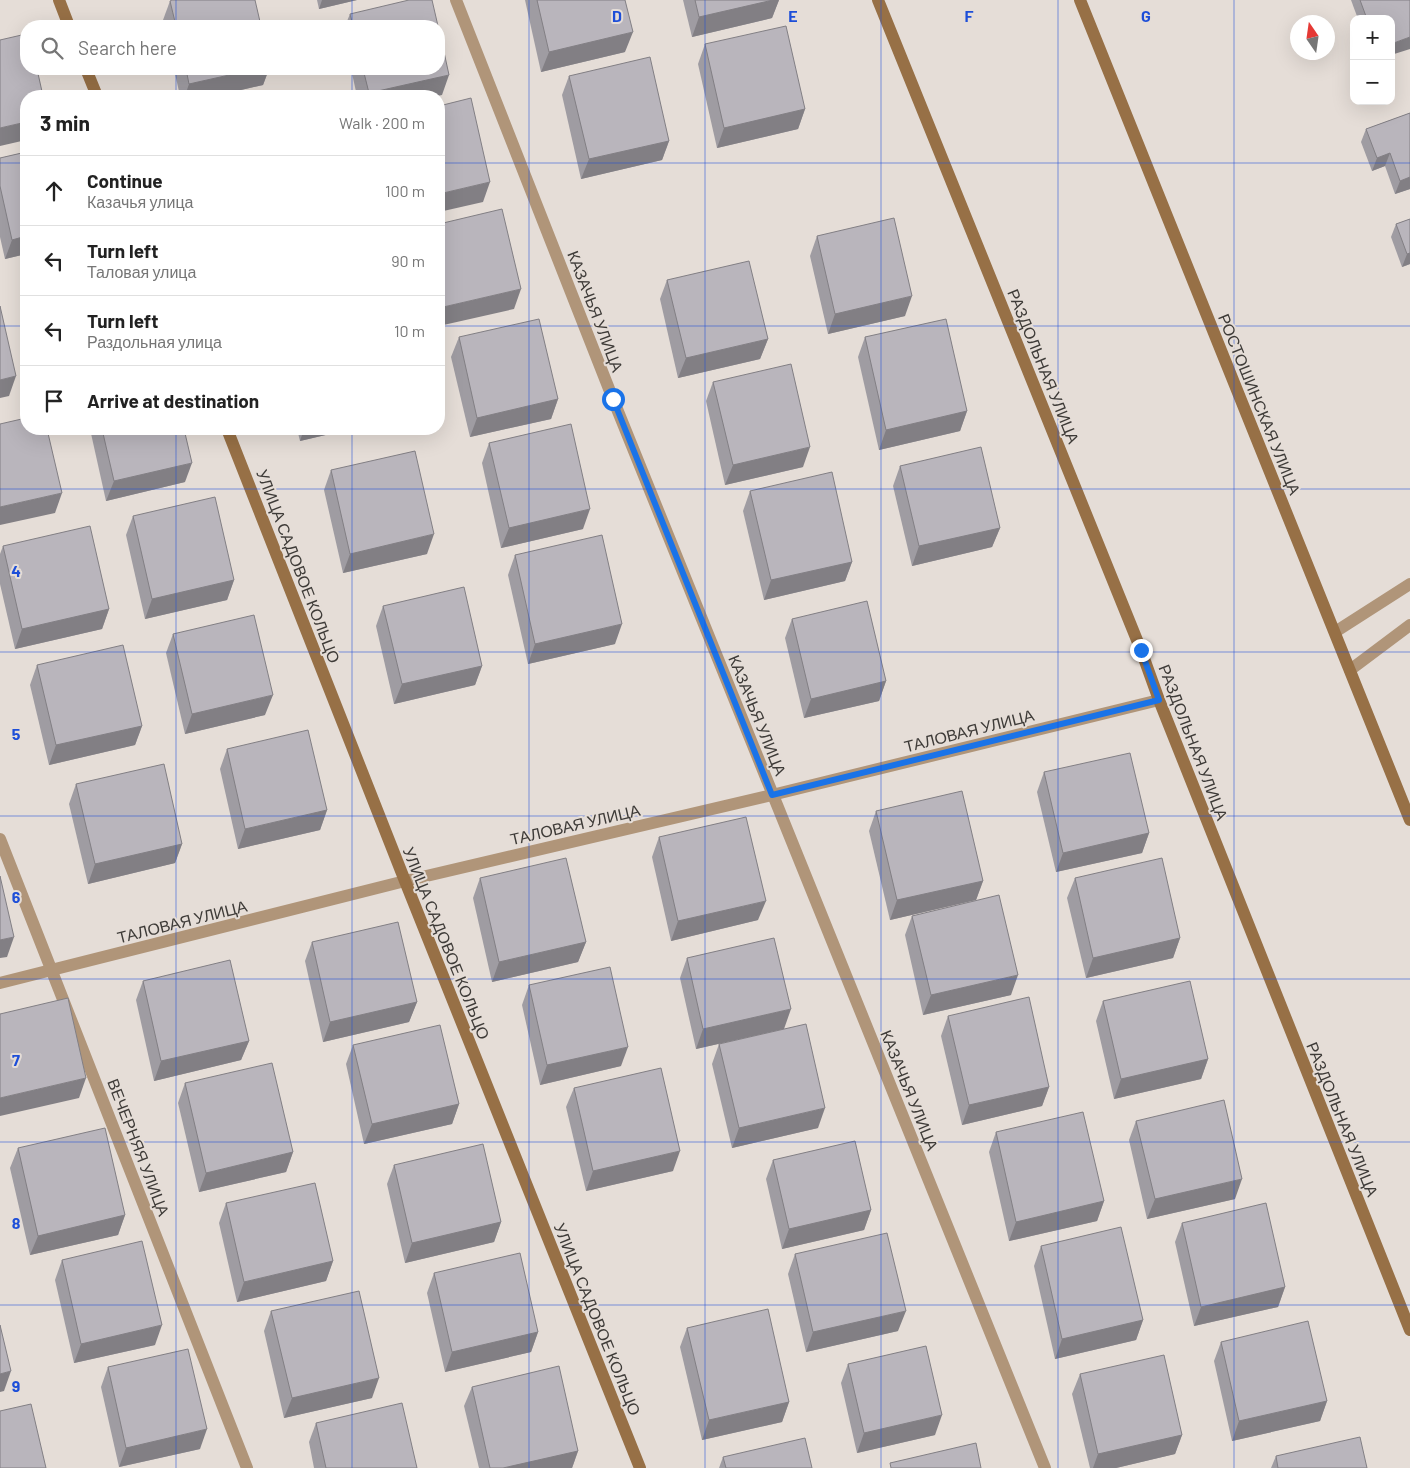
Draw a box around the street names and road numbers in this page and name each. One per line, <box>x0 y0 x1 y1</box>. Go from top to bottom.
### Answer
street label: КАЗАЧЬЯ УЛИЦА <box>564 248 628 375</box>
street label: РАЗДОЛЬНАЯ УЛИЦА <box>1004 286 1084 446</box>
street label: РОСТОШИНСКАЯ УЛИЦА <box>1215 311 1305 498</box>
street label: УЛИЦА САДОВОЕ КОЛЬЦО <box>253 467 345 665</box>
street label: КАЗАЧЬЯ УЛИЦА <box>725 652 791 778</box>
street label: РАЗДОЛЬНАЯ УЛИЦА <box>1156 662 1233 823</box>
street label: ТАЛОВАЯ УЛИЦА <box>902 705 1036 755</box>
street label: ТАЛОВАЯ УЛИЦА <box>508 800 642 848</box>
street label: УЛИЦА САДОВОЕ КОЛЬЦО <box>400 844 494 1042</box>
street label: ТАЛОВАЯ УЛИЦА <box>115 896 249 946</box>
street label: КАЗАЧЬЯ УЛИЦА <box>877 1027 943 1153</box>
street label: РАЗДОЛЬНАЯ УЛИЦА <box>1303 1039 1383 1199</box>
street label: ВЕЧЕРНЯЯ УЛИЦА <box>104 1076 174 1219</box>
street label: УЛИЦА САДОВОЕ КОЛЬЦО <box>551 1220 645 1418</box>

